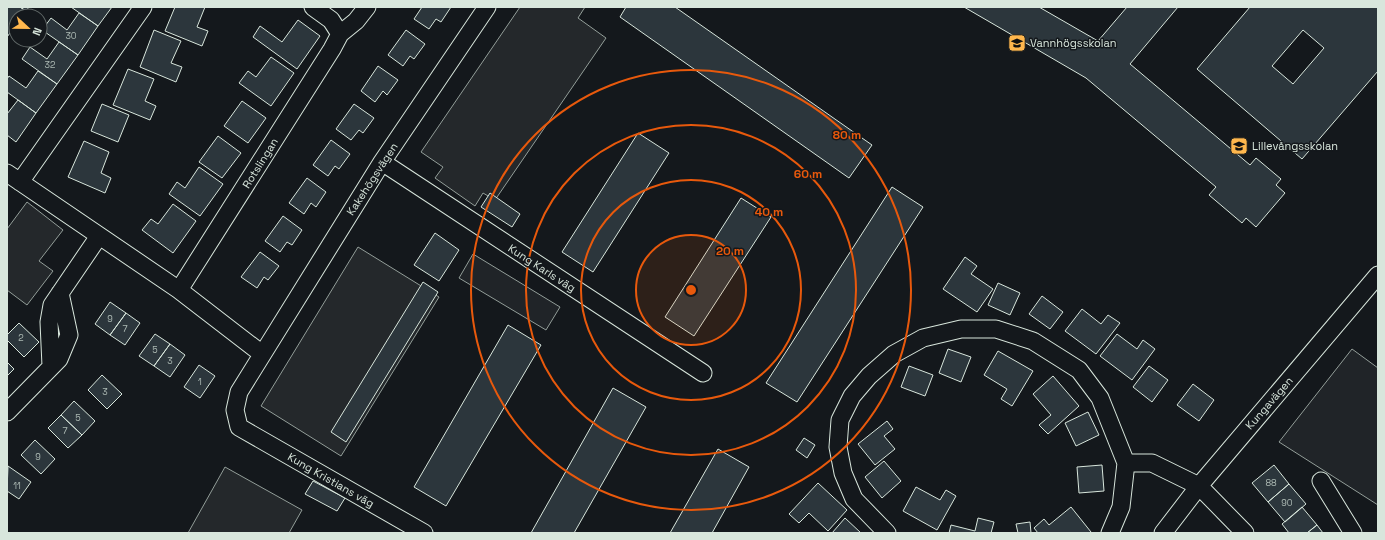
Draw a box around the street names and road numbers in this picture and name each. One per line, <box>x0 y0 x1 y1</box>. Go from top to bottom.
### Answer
street label: Rotslingan <box>239 135 281 191</box>
street label: Kakehögsvägen <box>343 140 401 218</box>
street label: Kung Karls väg <box>506 241 578 295</box>
street label: Kungavägen <box>1242 374 1296 432</box>
street label: Kung Kristians väg <box>285 450 377 510</box>

